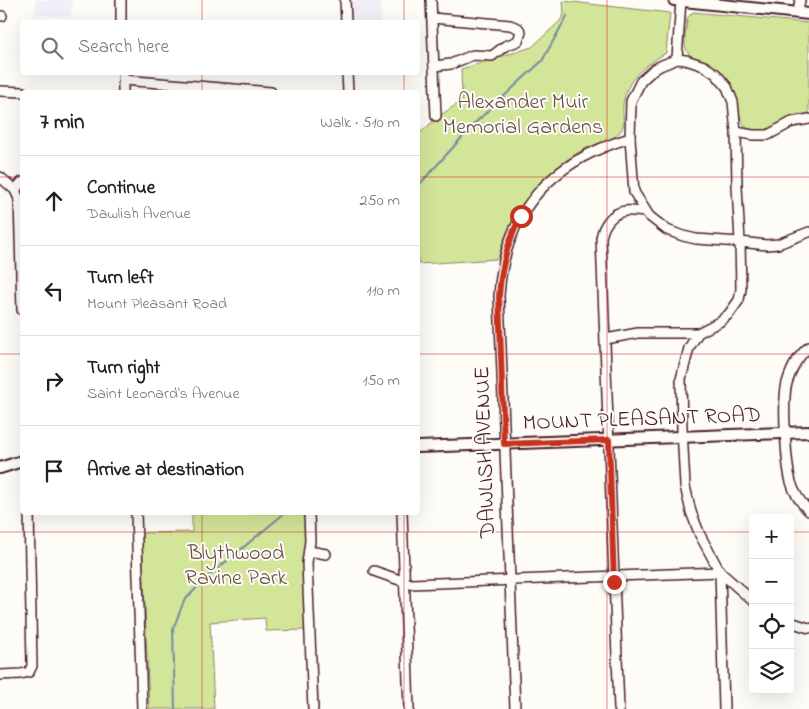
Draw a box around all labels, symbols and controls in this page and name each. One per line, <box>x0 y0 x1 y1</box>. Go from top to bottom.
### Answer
search box <box>20 20 420 75</box>
icon: search <box>38 34 66 62</box>
text: Search here <box>78 34 169 61</box>
park label: Alexander Muir Memorial Gardens <box>443 87 603 144</box>
text: 7 min <box>40 108 84 138</box>
text: Walk · 510 m <box>320 111 400 135</box>
text: Continue <box>87 175 155 202</box>
icon: ahead <box>40 187 68 215</box>
text: 250 m <box>360 189 400 213</box>
text: Dawlish Avenue <box>87 202 191 226</box>
route start <box>510 205 533 228</box>
text: Turn left <box>87 265 154 292</box>
icon: left <box>40 277 68 305</box>
text: 110 m <box>366 279 400 303</box>
text: Mount Pleasant Road <box>87 292 227 316</box>
text: Turn right <box>87 355 160 382</box>
street label: DAWLISH AVENUE <box>467 366 505 539</box>
icon: right <box>40 367 68 395</box>
text: 150 m <box>362 369 400 393</box>
text: Saint Leonard's Avenue <box>87 382 240 406</box>
street label: MOUNT PLEASANT ROAD <box>522 400 762 440</box>
icon: arrive <box>40 457 68 485</box>
text: Arrive at destination <box>87 457 244 484</box>
map controls <box>749 514 794 694</box>
button: + <box>749 514 794 559</box>
park label: Blythwood Ravine Park <box>185 538 288 595</box>
button: − <box>749 559 794 604</box>
route end <box>603 571 626 594</box>
button: locate <box>749 604 794 649</box>
button: layers <box>749 649 794 694</box>

